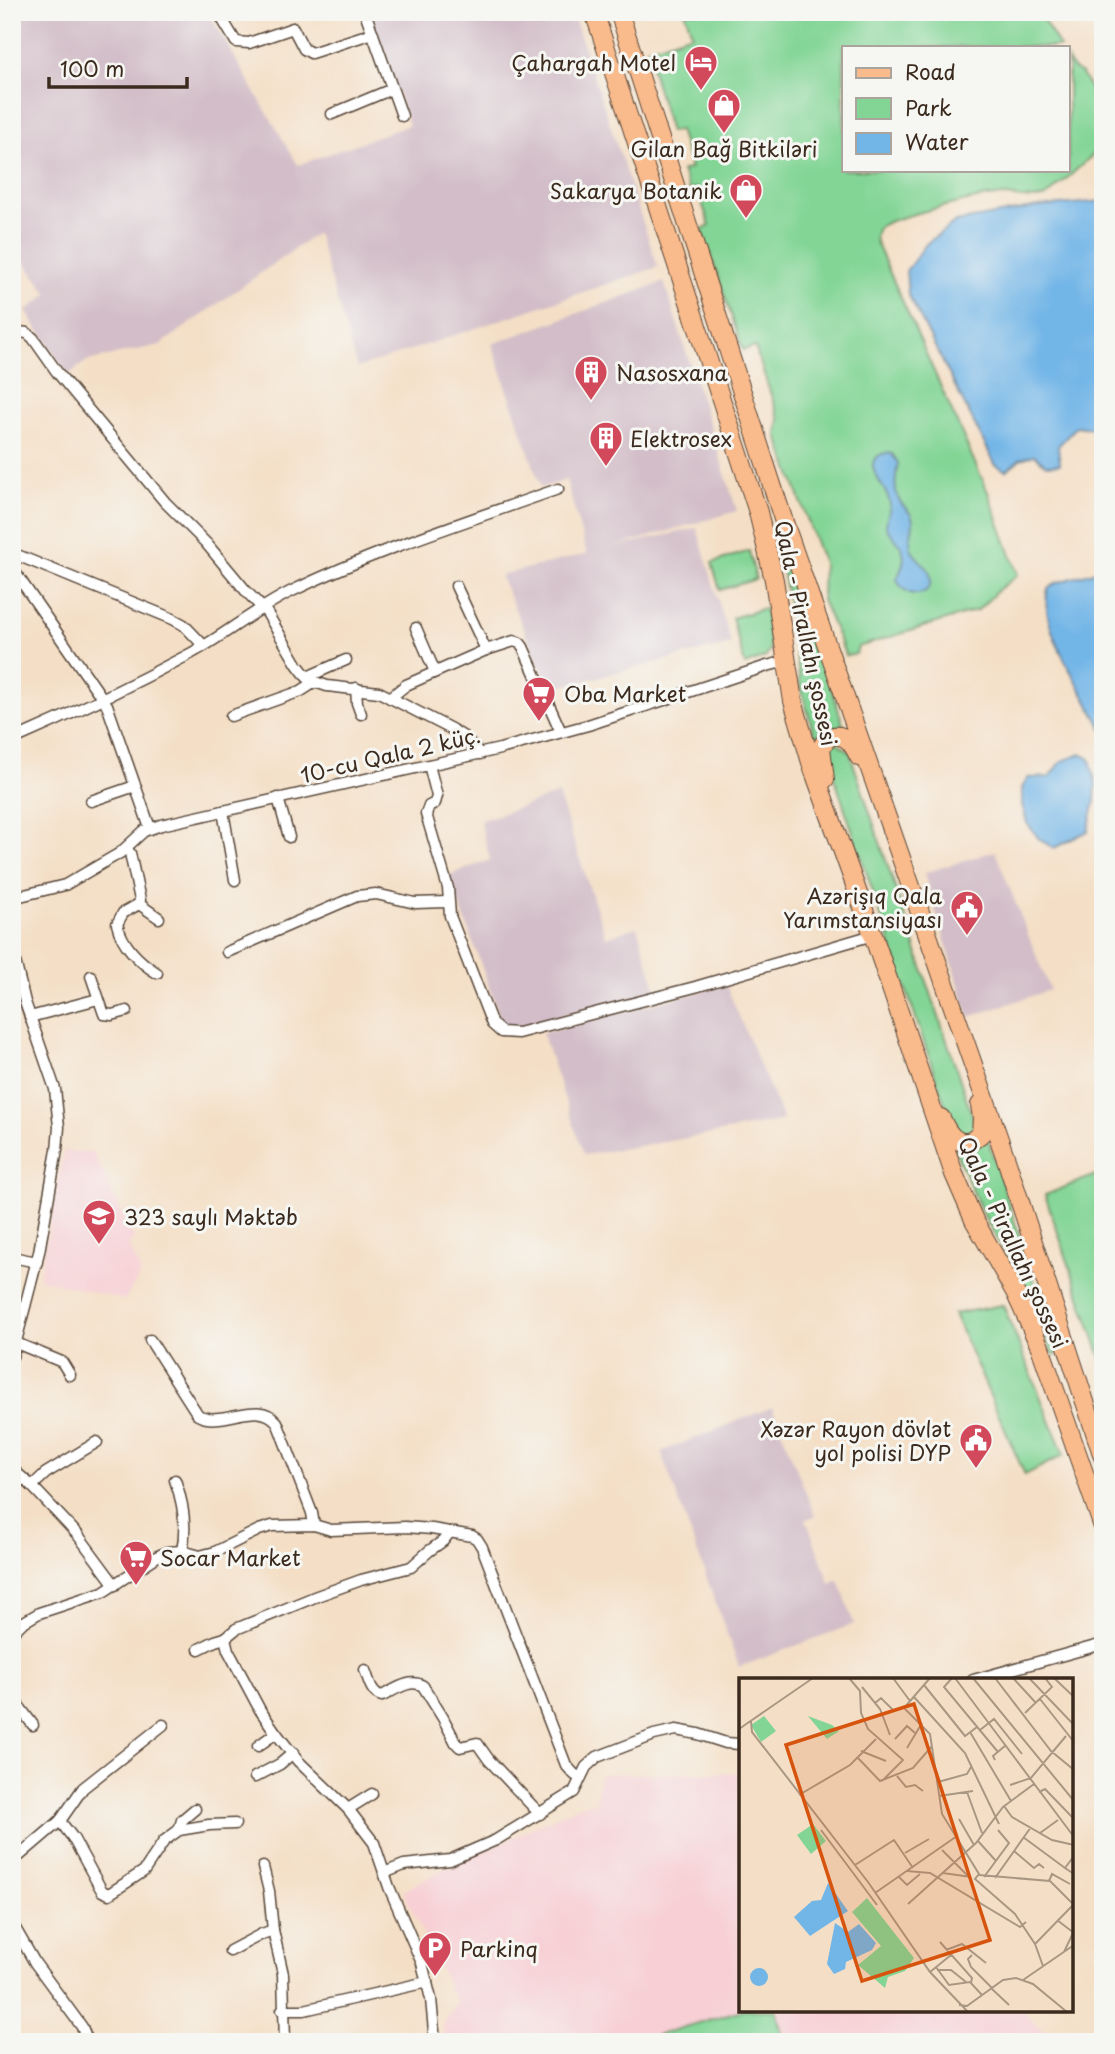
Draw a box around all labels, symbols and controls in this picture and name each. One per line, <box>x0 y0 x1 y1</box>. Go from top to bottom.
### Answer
hotel icon: Çahargah Motel <box>682 43 720 92</box>
scale bar <box>49 46 187 90</box>
place label: Çahargah Motel <box>511 46 676 78</box>
legend <box>842 46 1070 172</box>
text: 100 m <box>60 52 124 84</box>
text: Road <box>905 55 956 87</box>
shop icon: Gilan Bağ Bitkiləri <box>705 86 743 135</box>
text: Park <box>905 91 952 123</box>
text: Water <box>905 125 969 157</box>
place label: Gilan Bağ Bitkiləri <box>631 132 817 164</box>
shop icon: Sakarya Botanik <box>727 171 765 220</box>
place label: Sakarya Botanik <box>550 174 722 206</box>
building icon: Nasosxana <box>572 353 610 402</box>
place label: Nasosxana <box>616 356 729 388</box>
building icon: Elektrosex <box>587 419 625 468</box>
place label: Elektrosex <box>630 422 732 454</box>
street label: Qala - Pirallahı şossesi <box>767 517 847 749</box>
supermarket icon: Oba Market <box>520 674 558 723</box>
place label: Oba Market <box>564 677 686 709</box>
street label: 10-cu Qala 2 küç. <box>297 718 483 790</box>
place label: Azərişıq Qala Yarımstansiyası <box>783 879 943 935</box>
public building icon: Azərişıq Qala Yarımstansiyası <box>948 888 986 937</box>
street label: Qala - Pirallahı şossesi <box>951 1131 1077 1353</box>
school or university icon: 323 saylı Məktəb <box>80 1197 118 1246</box>
place label: 323 saylı Məktəb <box>124 1200 298 1232</box>
place label: Xəzər Rayon dövlət yol polisi DYP <box>760 1412 951 1468</box>
public building icon: Xəzər Rayon dövlət yol polisi DYP <box>957 1421 995 1470</box>
supermarket icon: Socar Market <box>117 1538 155 1587</box>
place label: Socar Market <box>160 1541 301 1573</box>
inset map <box>739 1678 1073 2012</box>
parking icon: Parkinq <box>416 1929 454 1978</box>
place label: Parkinq <box>460 1932 538 1964</box>

